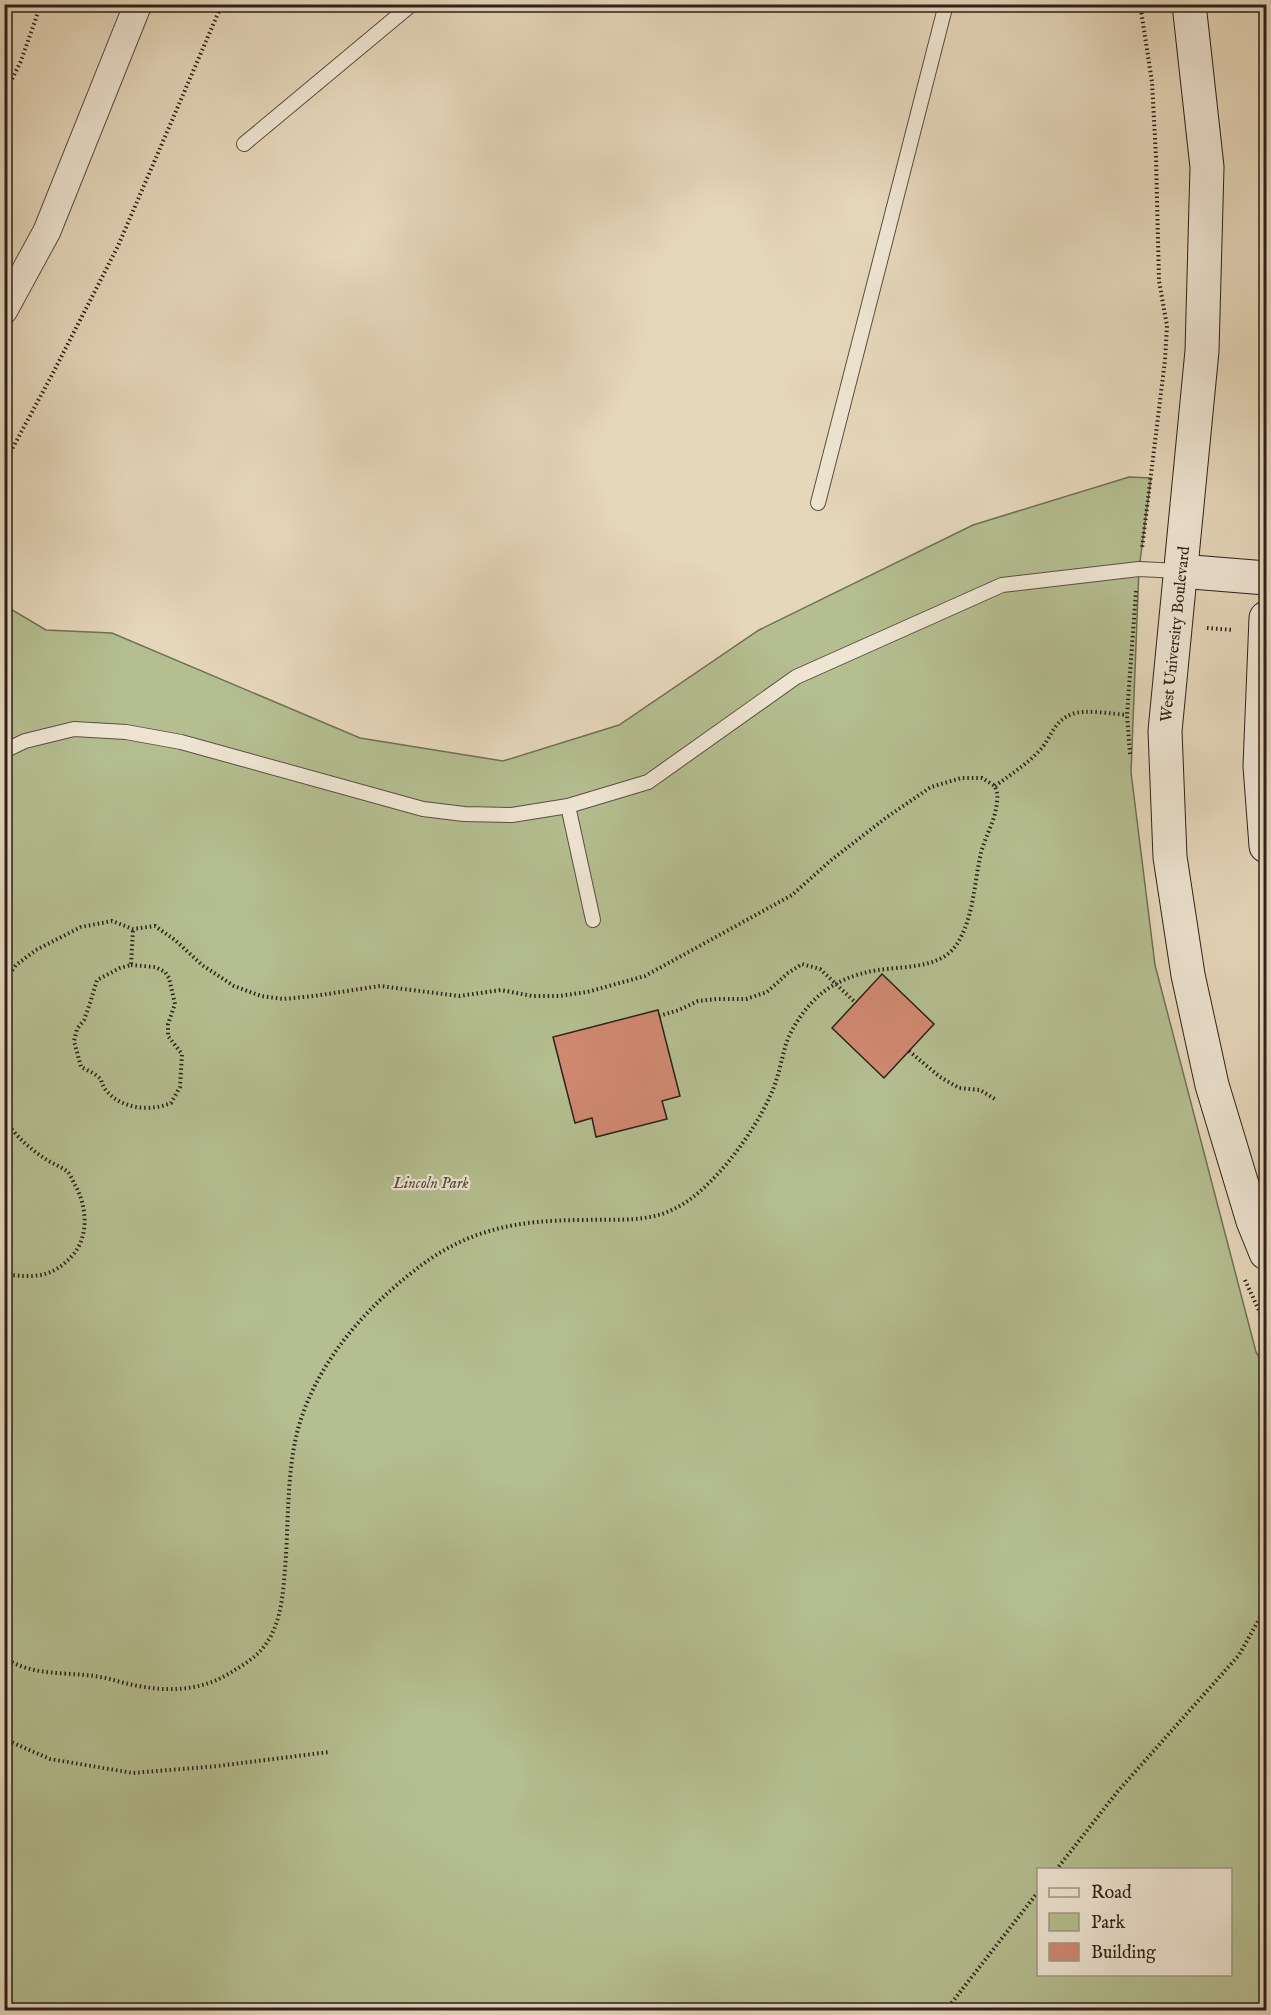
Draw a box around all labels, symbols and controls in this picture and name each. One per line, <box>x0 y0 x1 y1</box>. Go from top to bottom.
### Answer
street label: West University Boulevard <box>1157 545 1195 723</box>
park label: Lincoln Park <box>392 1174 469 1194</box>
legend <box>1037 1868 1232 1976</box>
text: Road <box>1091 1882 1132 1905</box>
text: Park <box>1091 1912 1126 1935</box>
text: Building <box>1091 1942 1156 1965</box>

